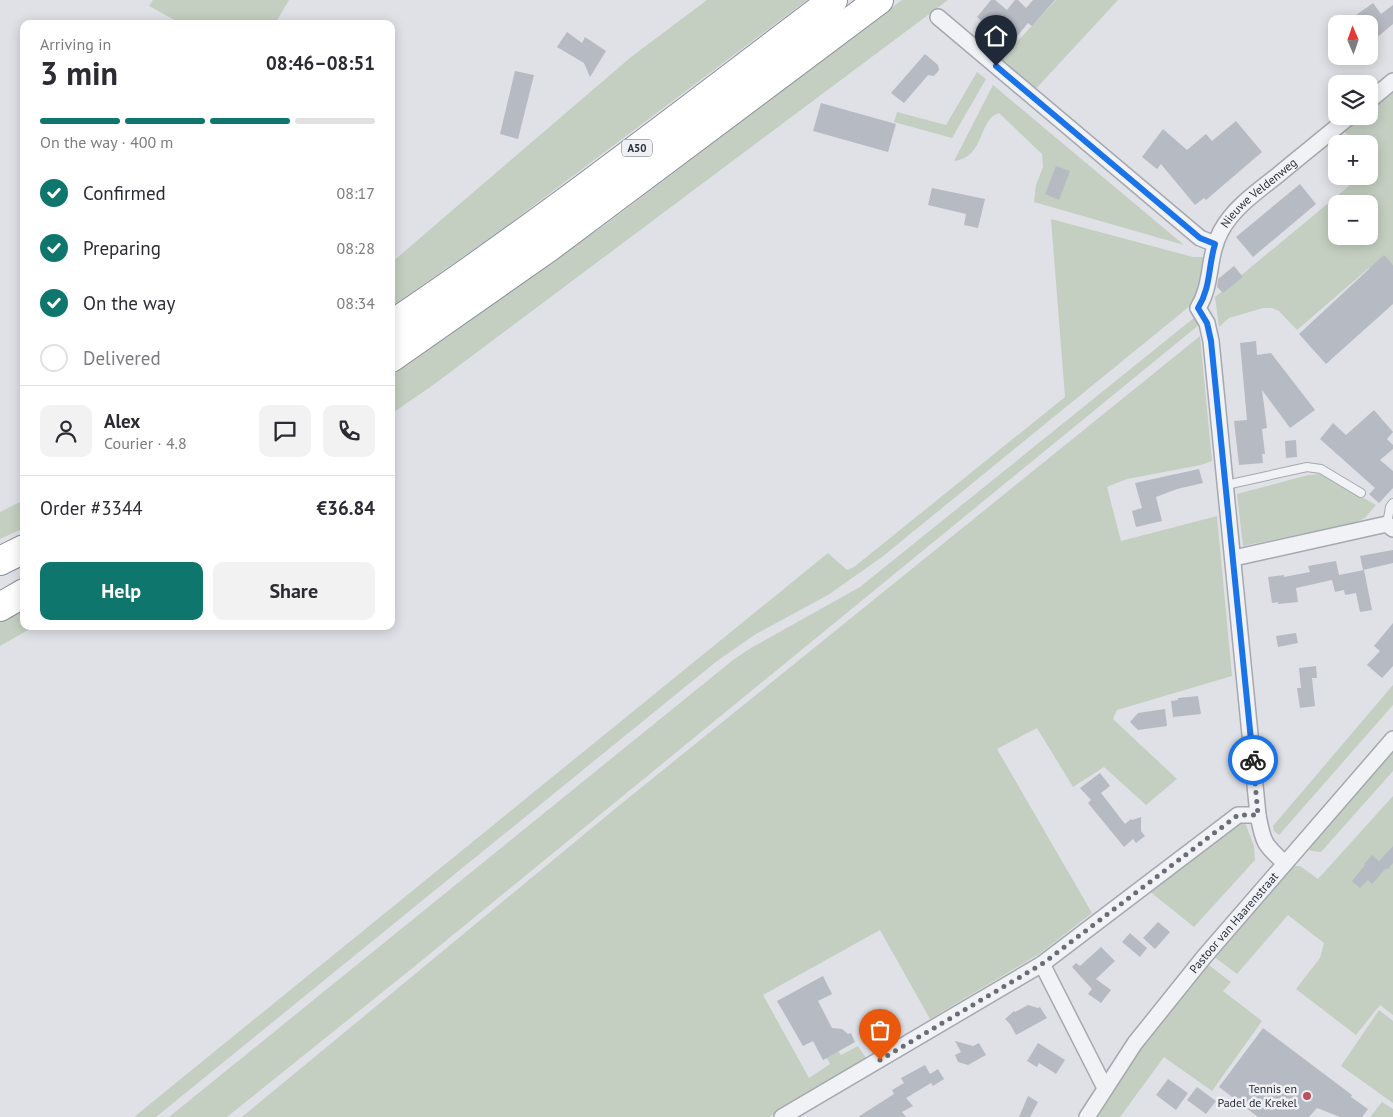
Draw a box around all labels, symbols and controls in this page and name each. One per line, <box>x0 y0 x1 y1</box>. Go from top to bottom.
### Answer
pin <box>975 15 1017 66</box>
north arrow <box>1328 15 1378 65</box>
map controls <box>1328 15 1378 245</box>
icon: home <box>982 22 1010 50</box>
text: Arriving in <box>40 34 111 54</box>
text: 08:46–08:51 <box>266 51 375 75</box>
text: 3 min <box>40 52 118 94</box>
button: layers <box>1328 75 1378 125</box>
text: On the way · 400 m <box>40 132 173 152</box>
button: + <box>1328 135 1378 185</box>
road number: A50 <box>622 140 652 156</box>
street label: Nieuwe Veldenweg <box>1217 155 1300 230</box>
icon: check <box>40 179 68 207</box>
text: Confirmed <box>83 181 166 205</box>
text: 08:17 <box>337 183 375 203</box>
button: − <box>1328 195 1378 245</box>
icon: check <box>40 234 68 262</box>
text: Preparing <box>83 236 161 260</box>
text: 08:28 <box>337 238 375 258</box>
icon: check <box>40 289 68 317</box>
text: On the way <box>83 291 175 315</box>
text: 08:34 <box>337 293 375 313</box>
text: Delivered <box>83 346 161 370</box>
button: person <box>40 405 92 457</box>
button: chat <box>259 405 311 457</box>
button: phone <box>323 405 375 457</box>
text: Alex <box>104 409 140 433</box>
text: Courier · 4.8 <box>104 433 187 453</box>
text: Order #3344 <box>40 496 143 520</box>
text: €36.84 <box>316 496 375 520</box>
button: Help <box>40 562 203 620</box>
button: Share <box>213 562 375 620</box>
courier <box>1228 735 1278 785</box>
icon: bike <box>1239 746 1267 774</box>
street label: Pastoor van Haarenstraat <box>1186 869 1281 976</box>
pin <box>859 1009 901 1060</box>
icon: bag <box>866 1016 894 1044</box>
place label: Tennis en Padel de Krekel <box>1217 1081 1297 1110</box>
marker: Tennis en Padel de Krekel <box>1301 1090 1313 1102</box>

